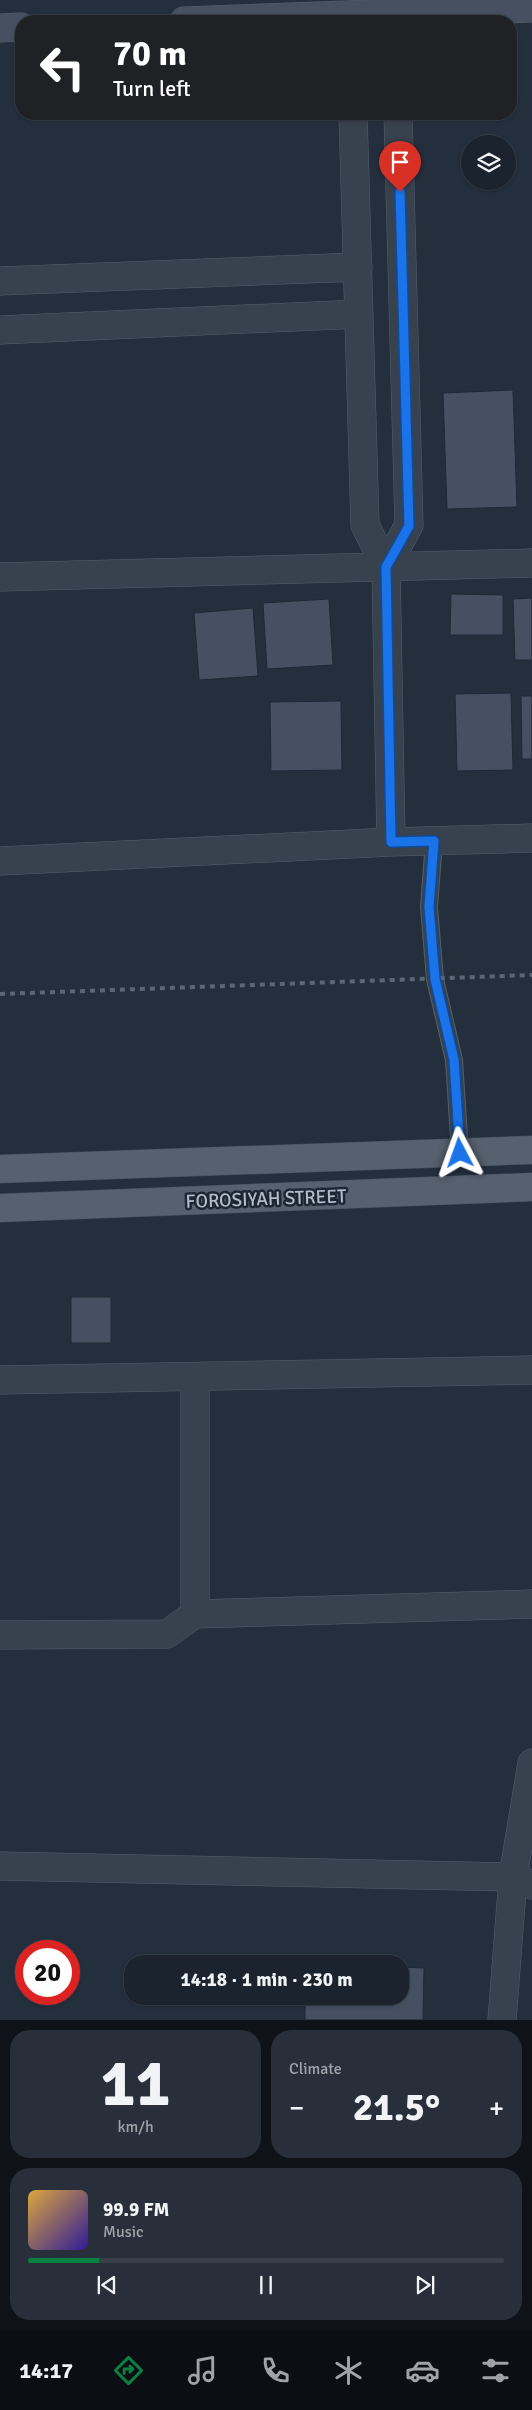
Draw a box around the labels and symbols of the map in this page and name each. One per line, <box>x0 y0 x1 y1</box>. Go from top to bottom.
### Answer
pin <box>379 141 421 192</box>
position arrow <box>433 1126 485 1178</box>
street label: FOROSIYAH STREET <box>185 1184 348 1214</box>
speed limit sign: 20 <box>15 1940 80 2005</box>

